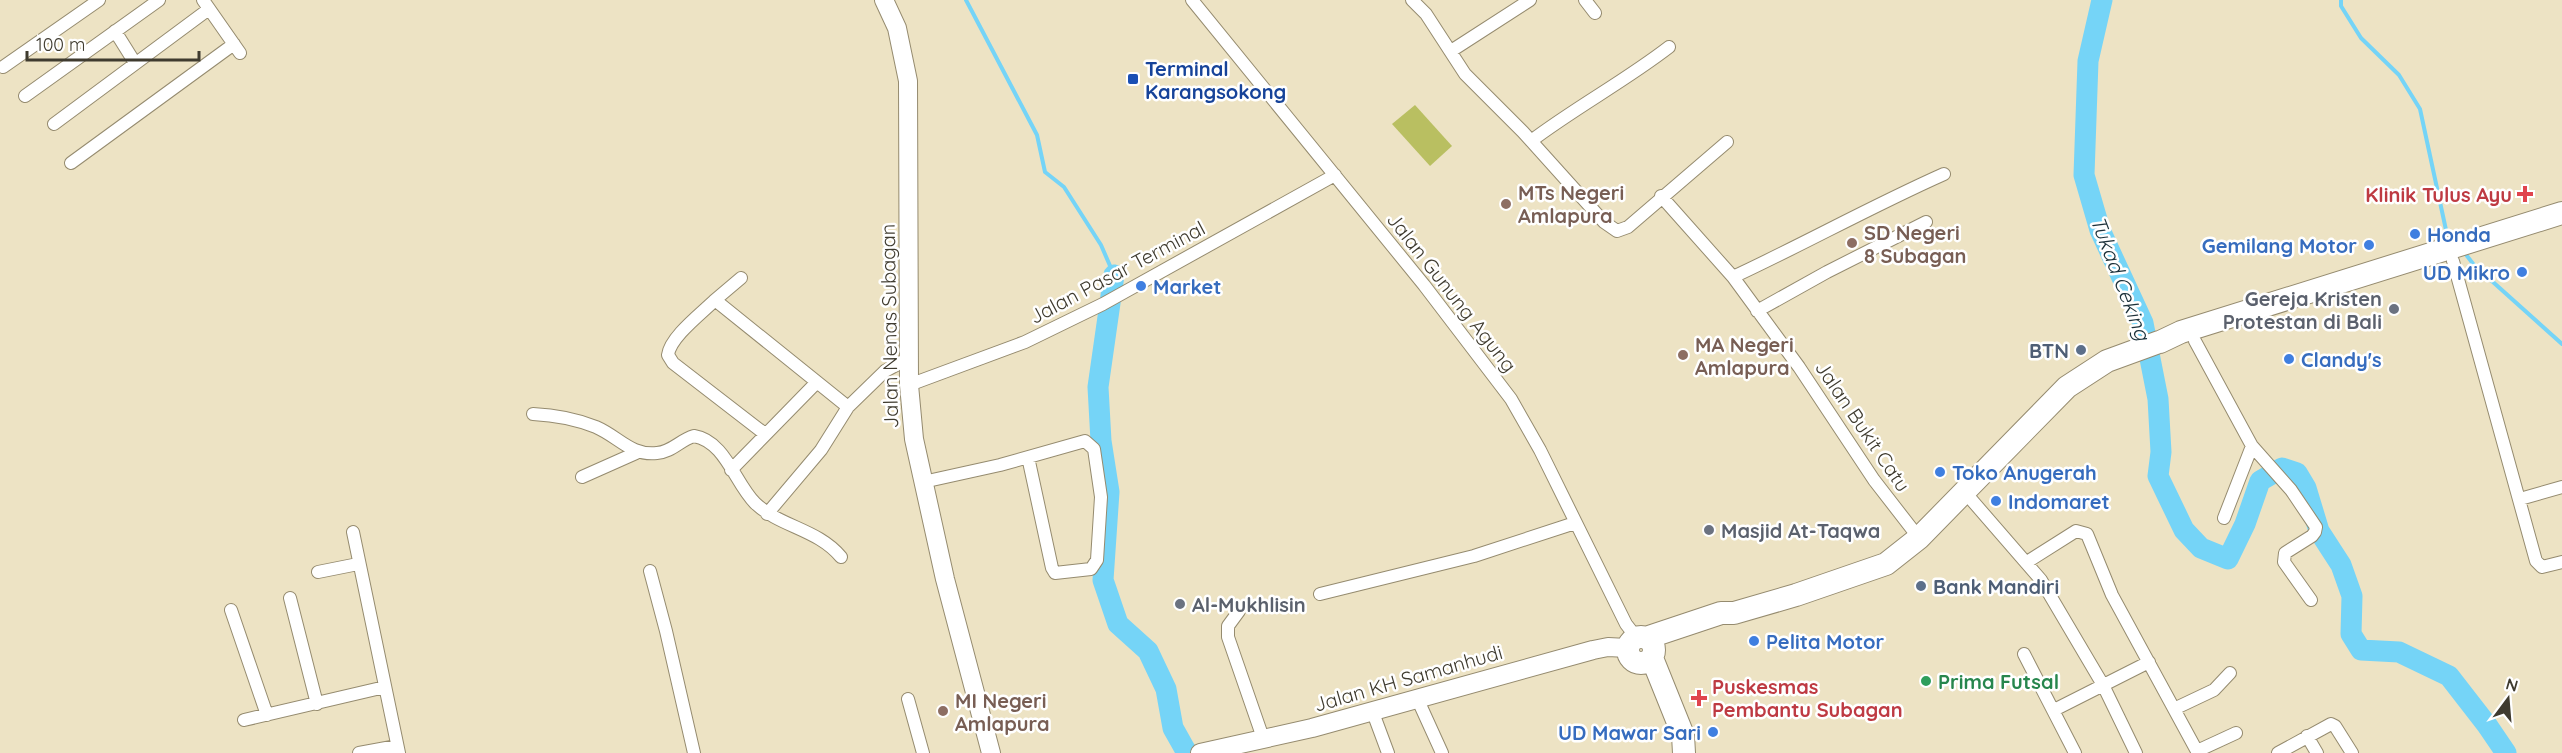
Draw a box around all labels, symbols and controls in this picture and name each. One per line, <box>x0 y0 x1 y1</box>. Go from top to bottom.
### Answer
scale bar <box>27 24 200 62</box>
text: 100 m <box>36 33 85 56</box>
place label: Terminal Karangsokong <box>1145 56 1286 104</box>
marker: Terminal Karangsokong <box>1126 72 1140 86</box>
place label: MTs Negeri Amlapura <box>1518 180 1624 228</box>
place label: Klinik Tulus Ayu <box>2365 182 2512 207</box>
marker: Klinik Tulus Ayu <box>2516 185 2534 203</box>
marker: MTs Negeri Amlapura <box>1499 197 1513 211</box>
street label: Jalan Gunung Agung <box>1382 207 1522 377</box>
water label: Tukad Ceking <box>2085 212 2157 346</box>
street label: Jalan Pasar Terminal <box>1025 215 1209 329</box>
place label: SD Negeri 8 Subagan <box>1864 220 1967 268</box>
place label: Honda <box>2427 222 2491 247</box>
street label: Jalan Nenas Subagan <box>875 223 903 429</box>
marker: Honda <box>2408 227 2422 241</box>
place label: Gemilang Motor <box>2202 233 2357 258</box>
marker: SD Negeri 8 Subagan <box>1845 236 1859 250</box>
marker: Gemilang Motor <box>2362 238 2376 252</box>
place label: UD Mikro <box>2423 260 2510 285</box>
marker: UD Mikro <box>2515 265 2529 279</box>
place label: Market <box>1153 274 1222 299</box>
marker: Market <box>1134 279 1148 293</box>
place label: Gereja Kristen Protestan di Bali <box>2223 286 2382 334</box>
marker: Gereja Kristen Protestan di Bali <box>2387 302 2401 316</box>
place label: MA Negeri Amlapura <box>1695 332 1794 380</box>
place label: BTN <box>2029 338 2069 363</box>
marker: BTN <box>2074 343 2088 357</box>
place label: Clandy's <box>2301 347 2382 372</box>
marker: MA Negeri Amlapura <box>1676 348 1690 362</box>
marker: Clandy's <box>2282 352 2296 366</box>
street label: Jalan Bukit Catu <box>1810 356 1916 496</box>
place label: Toko Anugerah <box>1952 460 2097 485</box>
marker: Toko Anugerah <box>1933 465 1947 479</box>
place label: Indomaret <box>2008 489 2110 514</box>
marker: Indomaret <box>1989 494 2003 508</box>
place label: Masjid At-Taqwa <box>1721 518 1880 543</box>
marker: Masjid At-Taqwa <box>1702 523 1716 537</box>
place label: Bank Mandiri <box>1933 574 2059 599</box>
marker: Bank Mandiri <box>1914 579 1928 593</box>
place label: Al-Mukhlisin <box>1192 592 1306 617</box>
marker: Al-Mukhlisin <box>1173 597 1187 611</box>
place label: Pelita Motor <box>1766 629 1885 654</box>
marker: Pelita Motor <box>1747 634 1761 648</box>
street label: Jalan KH Samanhudi <box>1311 639 1505 717</box>
place label: Prima Futsal <box>1938 669 2059 694</box>
north arrow <box>2478 669 2538 729</box>
text: N <box>2504 673 2521 696</box>
place label: Puskesmas Pembantu Subagan <box>1712 674 1903 722</box>
marker: Prima Futsal <box>1919 674 1933 688</box>
place label: MI Negeri Amlapura <box>955 688 1049 736</box>
marker: Puskesmas Pembantu Subagan <box>1690 689 1708 707</box>
marker: MI Negeri Amlapura <box>936 704 950 718</box>
place label: UD Mawar Sari <box>1558 720 1701 745</box>
marker: UD Mawar Sari <box>1706 725 1720 739</box>

